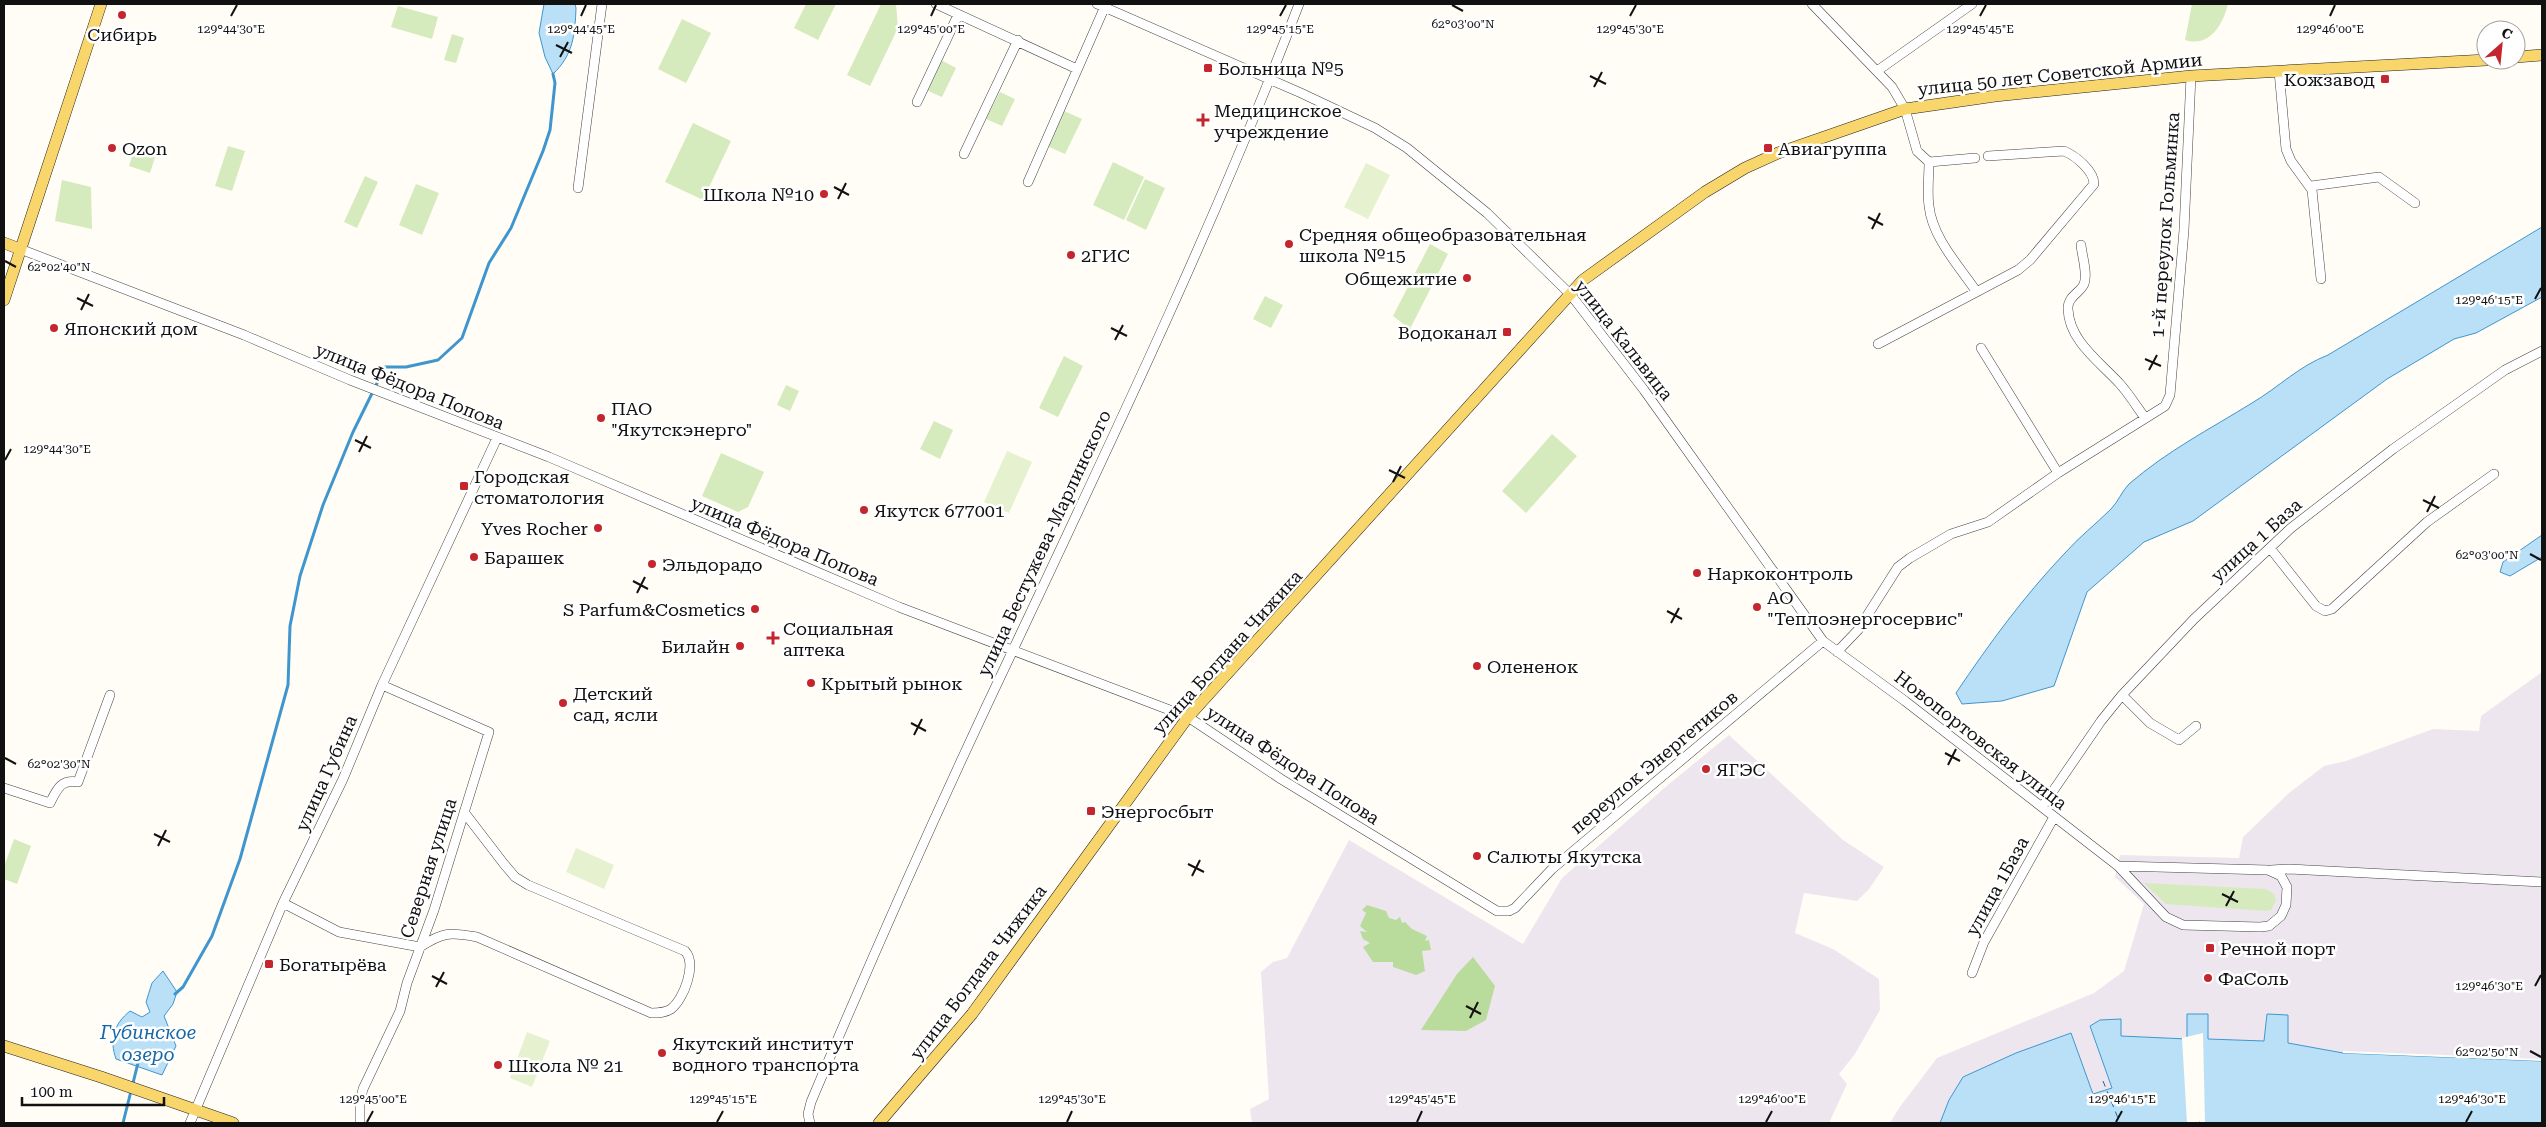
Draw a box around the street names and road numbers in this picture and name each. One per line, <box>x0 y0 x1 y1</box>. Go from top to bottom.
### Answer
street label: улица 50 лет Советской Армии <box>1917 49 2203 99</box>
street label: 1-й переулок Гольминка <box>2147 111 2183 339</box>
street label: улица Кальвица <box>1570 276 1678 405</box>
street label: улица Фёдора Попова <box>312 338 508 434</box>
street label: улица Бестужева-Марлинского <box>973 407 1115 679</box>
street label: улица Фёдора Попова <box>688 492 882 590</box>
street label: улица 1 База <box>2206 494 2306 586</box>
street label: улица Богдана Чижика <box>1148 566 1306 738</box>
street label: Новопортовская улица <box>1891 666 2072 814</box>
street label: переулок Энергетиков <box>1566 686 1742 838</box>
street label: улица Фёдора Попова <box>1203 701 1384 829</box>
street label: улица Губина <box>291 711 361 834</box>
street label: Северная улица <box>395 795 461 941</box>
street label: улица 1База <box>1961 833 2033 939</box>
street label: улица Богдана Чижика <box>905 880 1051 1063</box>

